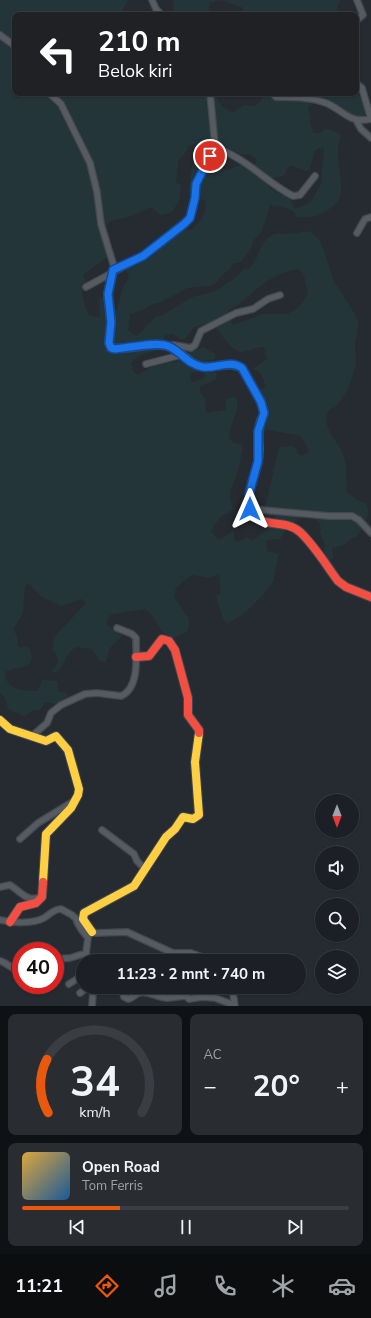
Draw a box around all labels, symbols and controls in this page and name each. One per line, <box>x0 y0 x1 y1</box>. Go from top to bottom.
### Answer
text: 210 m <box>98 23 181 61</box>
icon: left <box>32 28 84 80</box>
text: Belok kiri <box>98 59 172 83</box>
pin <box>193 139 227 173</box>
icon: arrive <box>199 145 221 167</box>
position arrow <box>229 488 271 530</box>
north arrow <box>315 794 359 838</box>
map controls <box>315 794 359 994</box>
button: sound <box>315 846 359 890</box>
button: search <box>315 898 359 942</box>
speed limit sign: 40 <box>12 942 64 994</box>
button: layers <box>315 950 359 994</box>
text: 11:23 · 2 mnt · 740 m <box>117 964 265 984</box>
text: AC <box>204 1046 222 1064</box>
text: 34 <box>70 1053 120 1110</box>
text: 20° <box>253 1066 300 1107</box>
text: − <box>204 1072 217 1102</box>
text: + <box>336 1072 349 1102</box>
text: km/h <box>79 1102 110 1121</box>
text: Open Road <box>82 1157 160 1177</box>
text: Tom Ferris <box>82 1177 143 1195</box>
icon: previous <box>66 1216 88 1238</box>
icon: pause <box>175 1216 197 1238</box>
icon: next <box>284 1216 306 1238</box>
icon: directions <box>93 1272 121 1300</box>
icon: music <box>152 1272 180 1300</box>
icon: phone <box>211 1272 239 1300</box>
icon: climate <box>269 1272 297 1300</box>
icon: car <box>328 1272 356 1300</box>
text: 11:21 <box>15 1274 63 1298</box>

